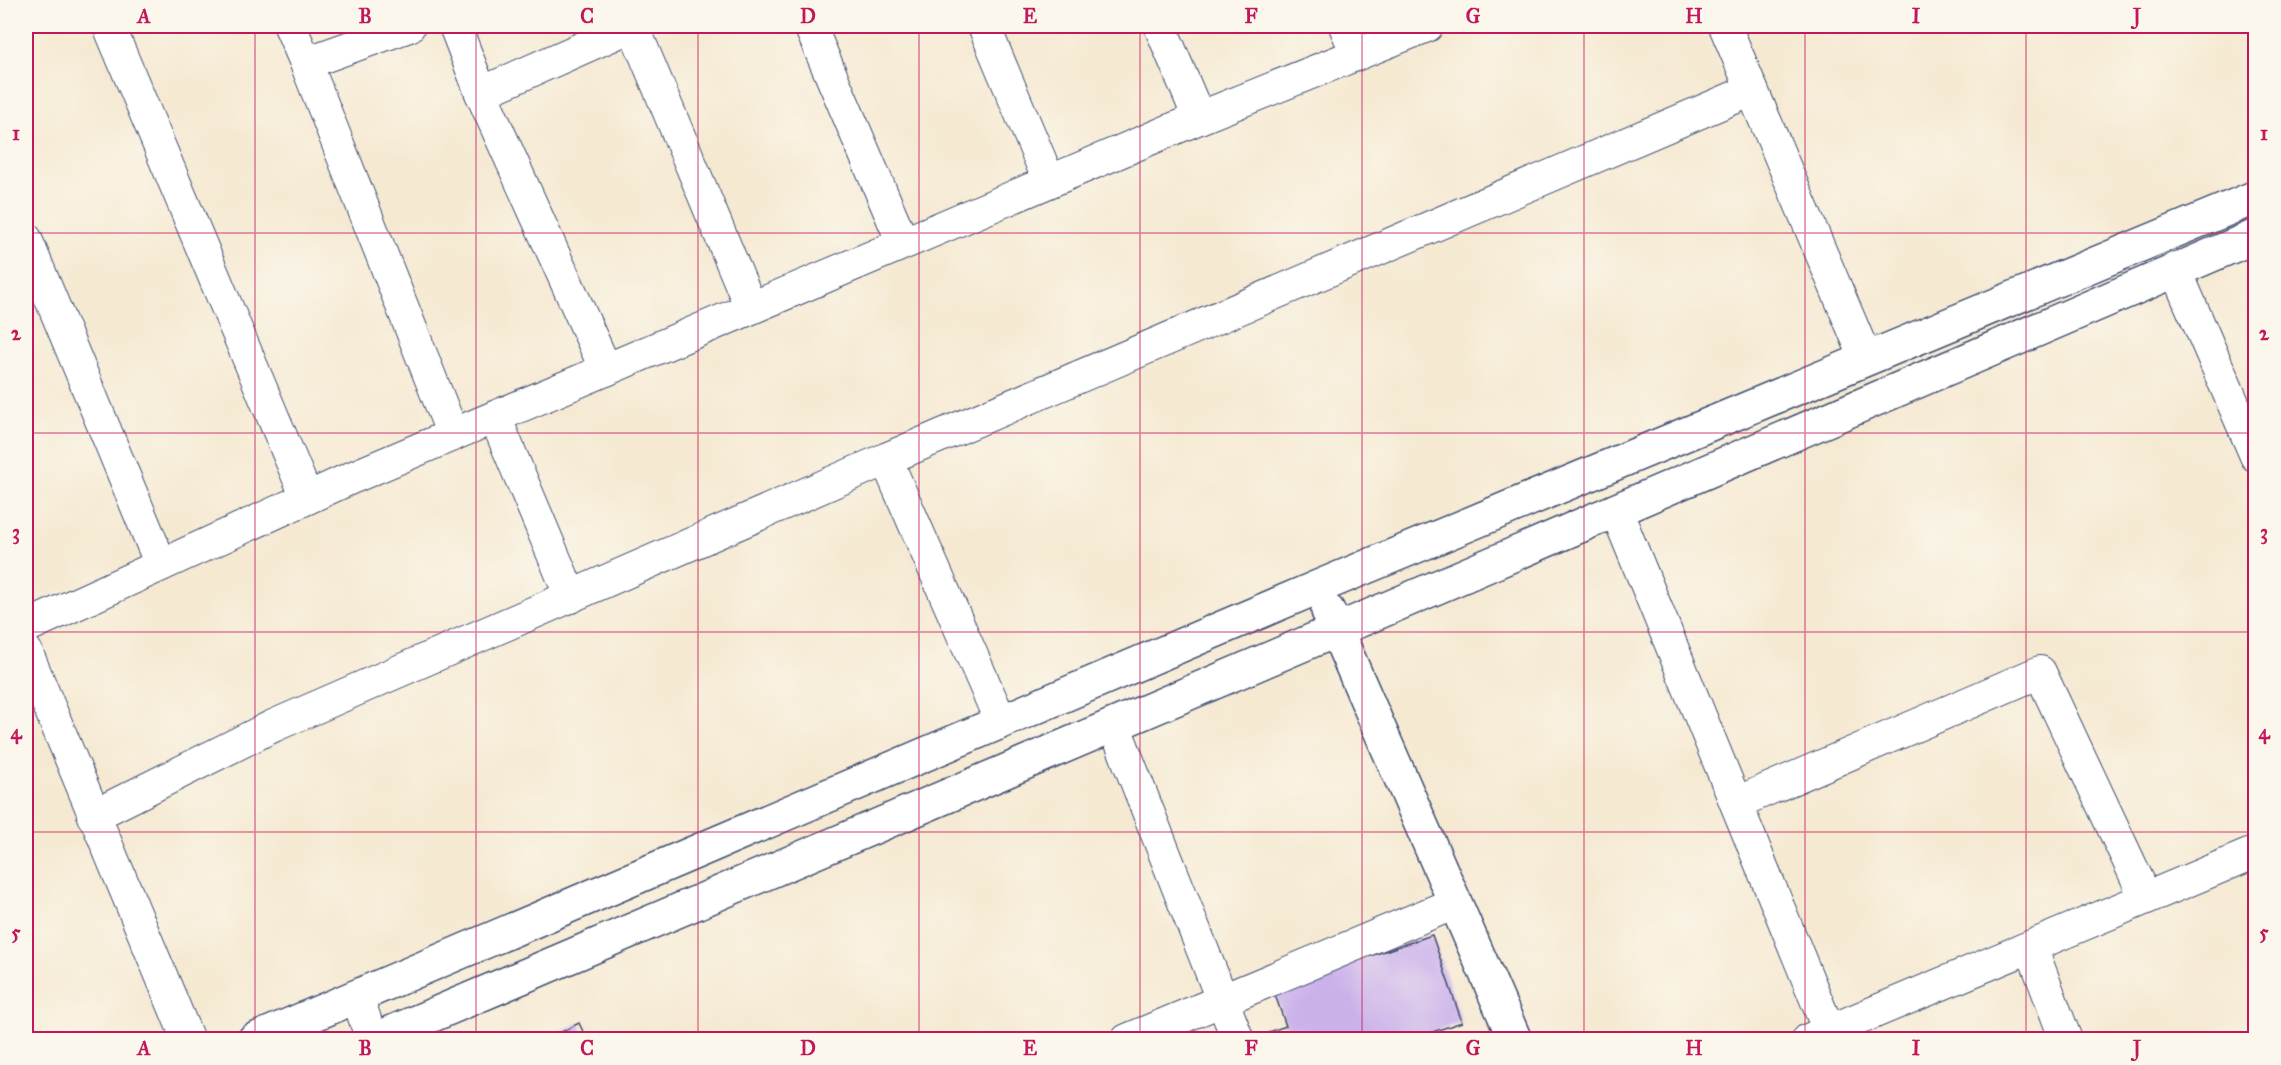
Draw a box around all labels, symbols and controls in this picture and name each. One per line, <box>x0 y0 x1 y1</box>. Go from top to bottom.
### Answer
text: A <box>135 4 151 28</box>
text: B <box>358 4 372 28</box>
text: C <box>580 4 594 28</box>
text: D <box>800 4 816 28</box>
text: E <box>1023 4 1038 28</box>
text: F <box>1244 4 1258 28</box>
text: G <box>1466 4 1481 28</box>
text: H <box>1685 4 1703 28</box>
text: I <box>1912 4 1921 28</box>
text: J <box>2130 4 2142 30</box>
text: 1 <box>12 121 20 145</box>
text: 1 <box>2260 121 2268 145</box>
text: 2 <box>11 321 22 345</box>
text: 2 <box>2259 321 2270 345</box>
text: 3 <box>12 520 20 545</box>
text: 3 <box>2260 520 2268 545</box>
text: 4 <box>10 720 22 745</box>
text: 4 <box>2258 720 2270 745</box>
text: 5 <box>11 920 21 944</box>
text: 5 <box>2259 920 2269 944</box>
text: A <box>135 1036 151 1060</box>
text: B <box>358 1036 372 1060</box>
text: C <box>580 1036 594 1060</box>
text: D <box>800 1036 816 1060</box>
text: E <box>1023 1036 1038 1060</box>
text: F <box>1244 1036 1258 1060</box>
text: G <box>1466 1036 1481 1060</box>
text: H <box>1685 1036 1703 1060</box>
text: I <box>1912 1036 1921 1060</box>
text: J <box>2130 1036 2142 1062</box>

